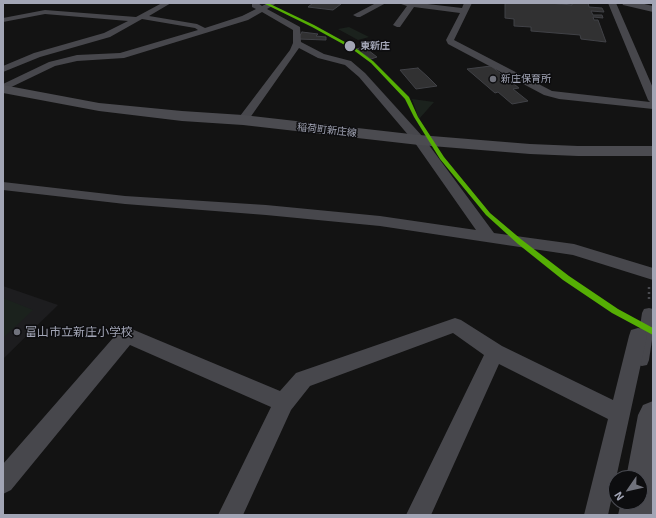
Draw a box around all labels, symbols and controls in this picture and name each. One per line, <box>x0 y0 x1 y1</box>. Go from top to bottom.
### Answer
marker: 東新庄 <box>343 39 357 53</box>
place label: 東新庄 <box>360 40 390 52</box>
place label: 新庄保育所 <box>501 73 551 85</box>
marker: 新庄保育所 <box>488 74 498 84</box>
street label: 稲荷町新庄線 <box>297 121 357 139</box>
place label: 富山市立新庄小学校 <box>25 325 133 339</box>
marker: 富山市立新庄小学校 <box>12 327 22 337</box>
north arrow <box>608 470 648 510</box>
text: N <box>611 490 626 503</box>

